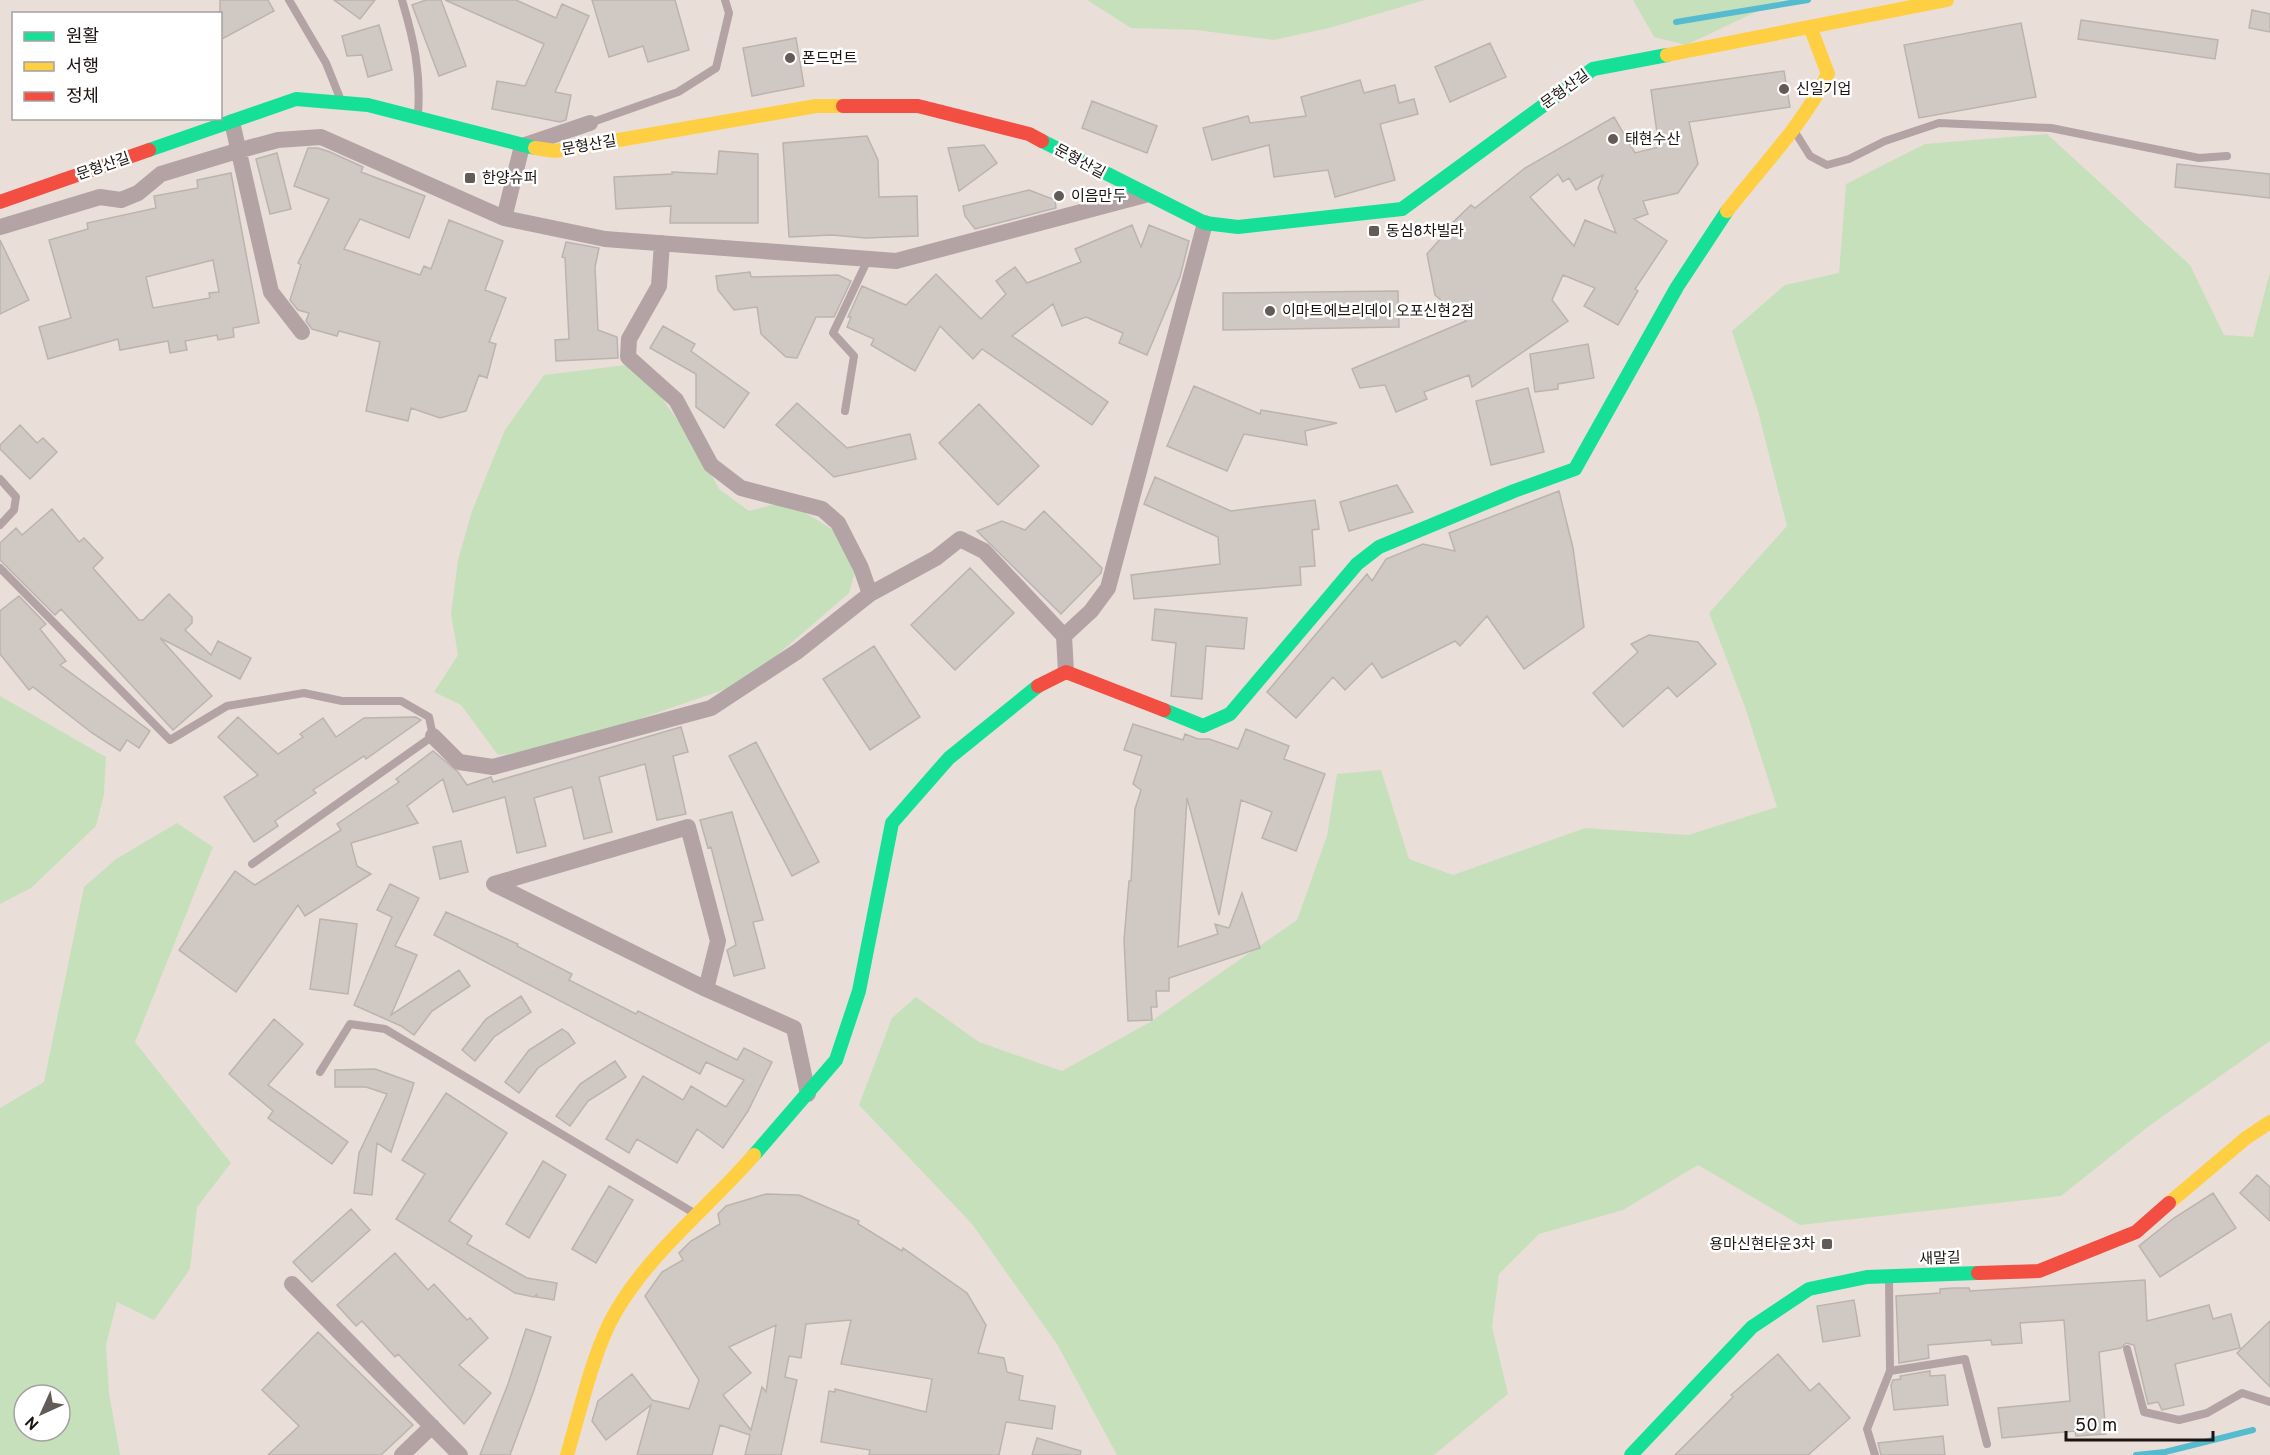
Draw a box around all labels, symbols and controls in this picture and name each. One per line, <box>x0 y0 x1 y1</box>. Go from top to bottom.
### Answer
legend <box>12 12 222 120</box>
text: 원활 <box>66 26 99 49</box>
place label: 폰드먼트 <box>802 50 857 69</box>
marker: 폰드먼트 <box>783 51 797 65</box>
text: 서행 <box>66 56 99 79</box>
street label: 문형산길 <box>1538 66 1594 114</box>
place label: 신일기업 <box>1796 81 1851 100</box>
marker: 신일기업 <box>1777 82 1791 96</box>
text: 정체 <box>66 86 99 109</box>
place label: 태현수산 <box>1625 130 1680 150</box>
street label: 문형산길 <box>560 132 618 161</box>
marker: 태현수산 <box>1606 132 1620 146</box>
street label: 문형산길 <box>1050 141 1108 184</box>
street label: 문형산길 <box>74 149 133 185</box>
place label: 한양슈퍼 <box>482 170 537 189</box>
marker: 한양슈퍼 <box>463 171 477 185</box>
place label: 이음만두 <box>1071 188 1126 207</box>
marker: 이음만두 <box>1052 189 1066 203</box>
place label: 동심8차빌라 <box>1386 223 1464 242</box>
marker: 동심8차빌라 <box>1367 224 1381 238</box>
place label: 이마트에브리데이 오포신현2점 <box>1282 302 1474 322</box>
marker: 이마트에브리데이 오포신현2점 <box>1263 304 1277 318</box>
place label: 용마신현타운3차 <box>1709 1235 1815 1255</box>
marker: 용마신현타운3차 <box>1820 1237 1834 1251</box>
street label: 새말길 <box>1919 1249 1961 1270</box>
north arrow <box>12 1383 72 1443</box>
scale bar <box>2066 1404 2213 1442</box>
text: N <box>22 1411 44 1433</box>
text: 50 m <box>2075 1415 2117 1438</box>

